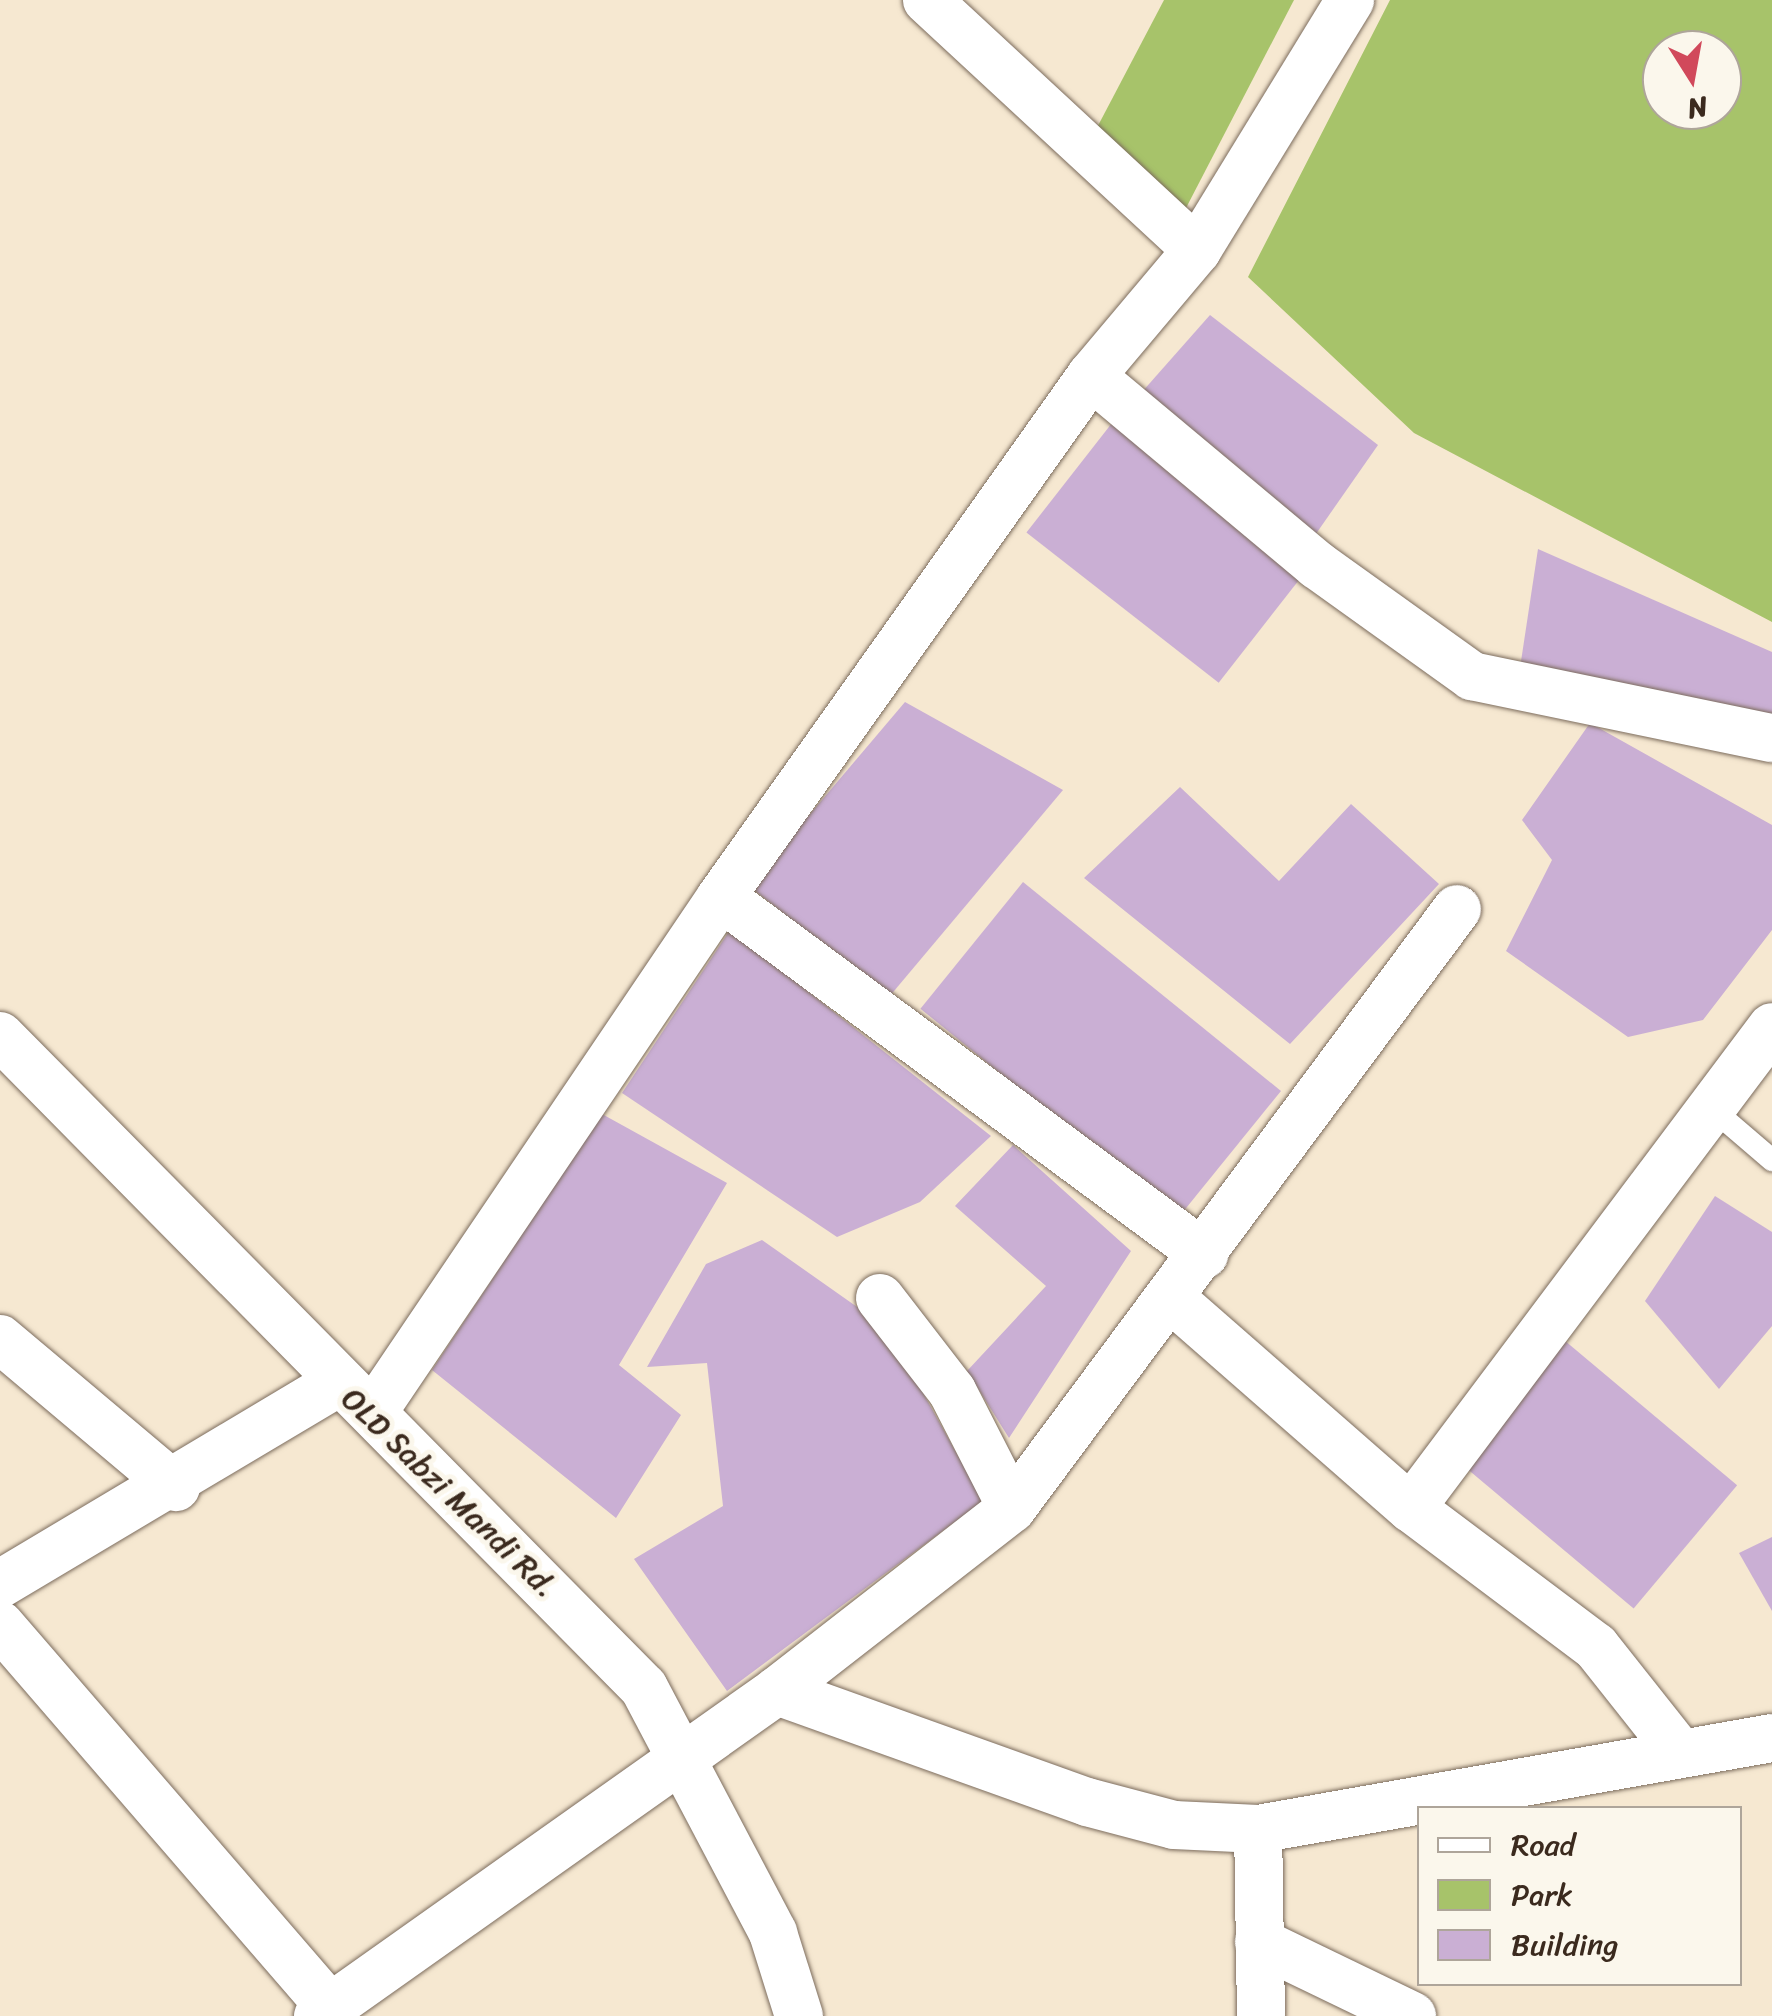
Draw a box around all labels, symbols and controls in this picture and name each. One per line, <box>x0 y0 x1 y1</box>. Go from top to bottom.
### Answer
north arrow <box>1642 30 1742 130</box>
text: N <box>1683 82 1712 134</box>
street label: OLD Sabzi Mandi Rd. <box>332 1379 566 1607</box>
legend <box>1417 1806 1742 1986</box>
text: Road <box>1511 1818 1575 1872</box>
text: Park <box>1511 1868 1573 1922</box>
text: Building <box>1511 1918 1618 1972</box>

